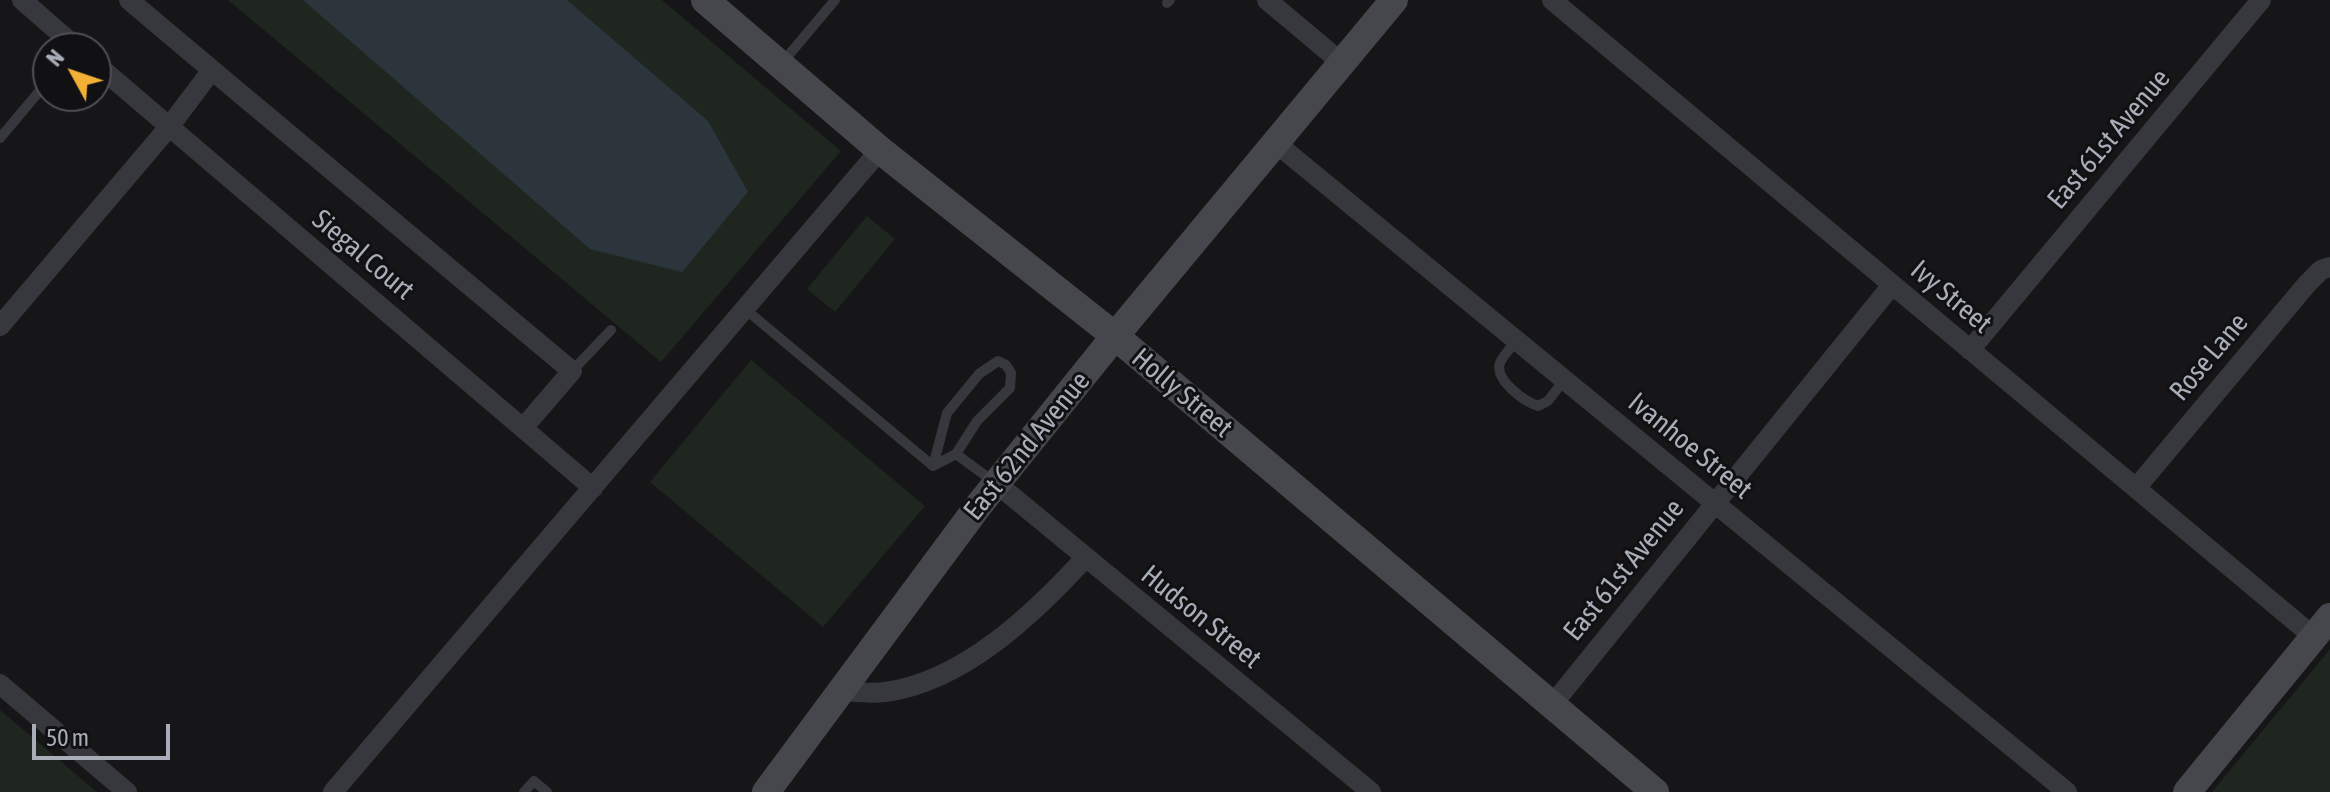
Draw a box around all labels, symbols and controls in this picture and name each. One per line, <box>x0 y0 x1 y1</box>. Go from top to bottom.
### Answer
north arrow <box>32 32 112 112</box>
text: N <box>41 45 69 71</box>
street label: East 61st Avenue <box>2041 62 2177 216</box>
street label: Siegal Court <box>305 203 421 307</box>
street label: Ivy Street <box>1904 253 1998 341</box>
street label: Rose Lane <box>2163 306 2255 408</box>
street label: Holly Street <box>1125 341 1239 445</box>
street label: East 62nd Avenue <box>957 365 1097 527</box>
street label: Ivanhoe Street <box>1621 386 1759 506</box>
street label: East 61st Avenue <box>1557 492 1691 648</box>
street label: Hudson Street <box>1134 558 1268 676</box>
scale bar <box>36 708 174 758</box>
text: 50 m <box>46 724 89 751</box>

